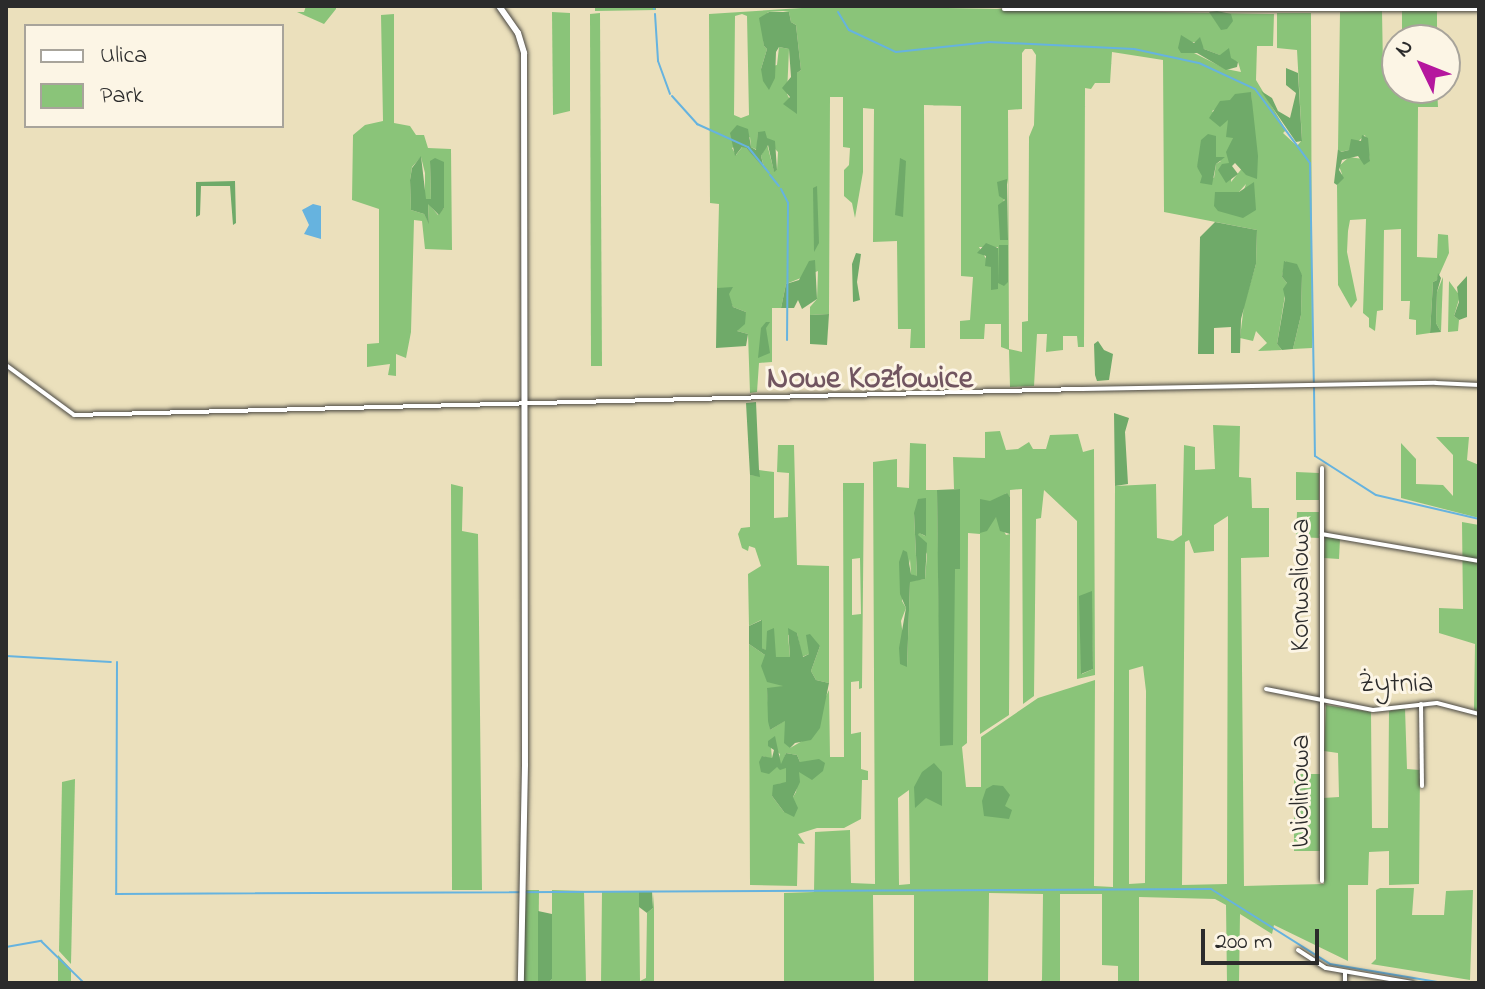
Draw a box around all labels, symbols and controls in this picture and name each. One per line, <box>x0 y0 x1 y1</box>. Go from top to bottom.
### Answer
legend <box>24 24 284 128</box>
north arrow <box>1381 24 1461 104</box>
text: N <box>1388 33 1422 65</box>
text: Ulica <box>100 39 147 74</box>
text: Park <box>100 79 143 114</box>
district label: Nowe Kozłowice <box>767 361 973 399</box>
street label: Konwaliowa <box>1285 518 1319 652</box>
street label: Żytnia <box>1359 668 1433 702</box>
street label: Wiolinowa <box>1285 734 1319 848</box>
scale bar <box>1205 913 1323 963</box>
text: 200 m <box>1215 925 1272 960</box>

